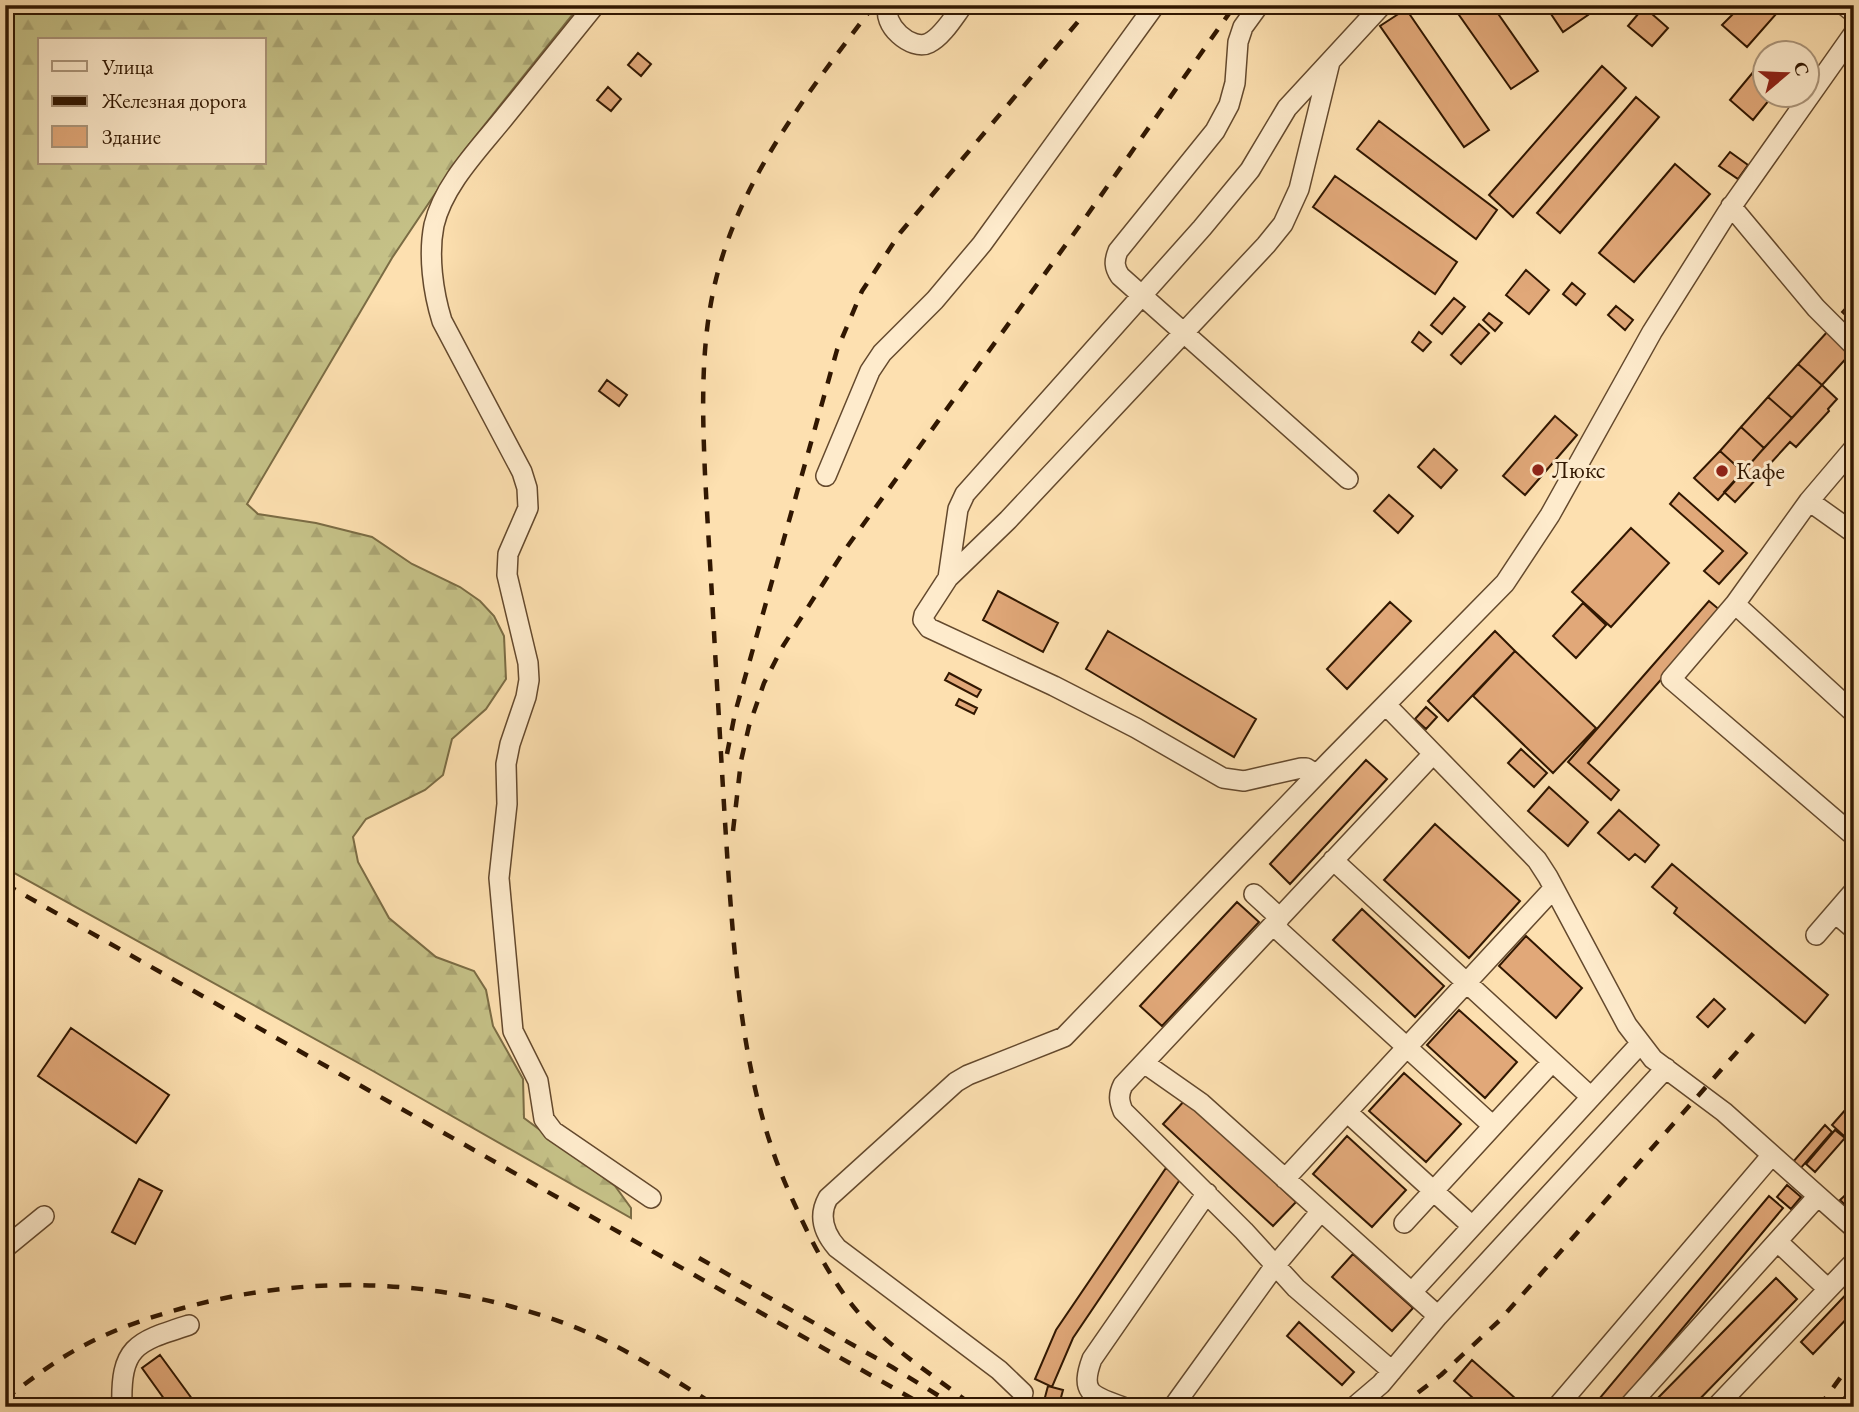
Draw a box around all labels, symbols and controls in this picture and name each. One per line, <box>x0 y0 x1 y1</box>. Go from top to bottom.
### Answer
legend <box>38 38 266 164</box>
north arrow <box>1750 38 1820 108</box>
text: Улица <box>101 53 154 80</box>
text: С <box>1788 58 1816 79</box>
text: Железная дорога <box>101 87 247 114</box>
text: Здание <box>102 123 161 150</box>
place label: Люкс <box>1552 454 1606 485</box>
place label: Кафе <box>1736 455 1785 486</box>
marker: Люкс <box>1530 462 1546 478</box>
marker: Кафе <box>1714 463 1730 479</box>

